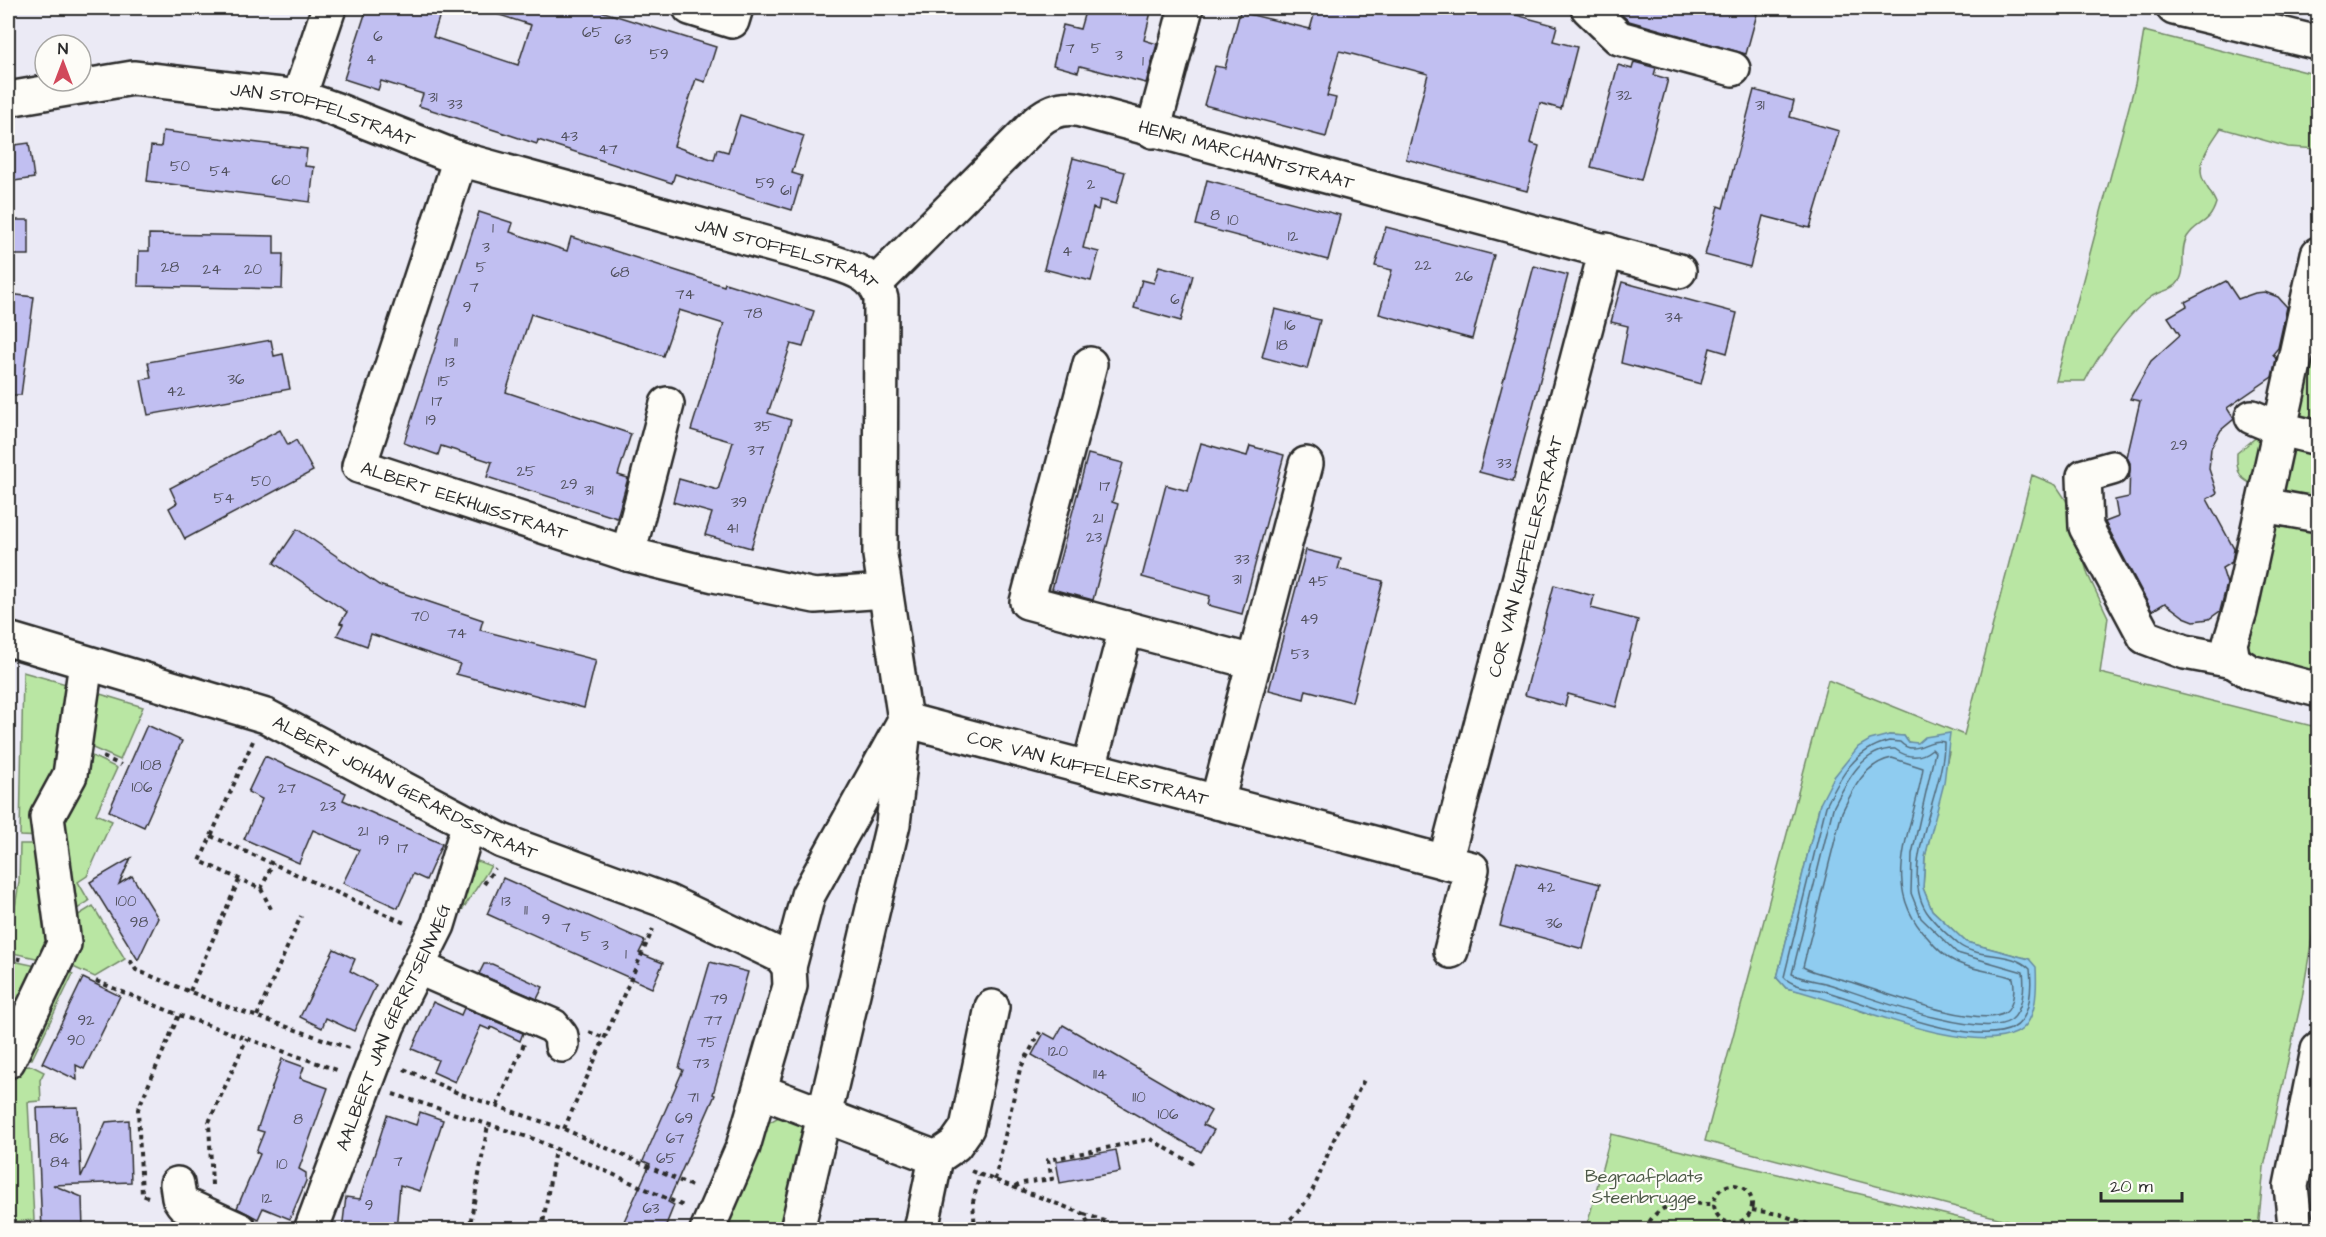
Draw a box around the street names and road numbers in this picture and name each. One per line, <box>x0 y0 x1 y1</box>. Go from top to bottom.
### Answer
street label: JAN STOFFELSTRAAT <box>229 77 419 153</box>
street label: HENRI MARCHANTSTRAAT <box>1136 114 1358 196</box>
street label: JAN STOFFELSTRAAT <box>692 212 885 295</box>
street label: COR VAN KUFFELERSTRAAT <box>1482 432 1570 680</box>
street label: ALBERT EEKHUISSTRAAT <box>358 455 572 547</box>
street label: ALBERT JOHAN GERARDSSTRAAT <box>268 710 542 866</box>
street label: COR VAN KUFFELERSTRAAT <box>964 725 1212 812</box>
street label: AALBERT JAN GERRITSENWEG <box>330 901 457 1154</box>

